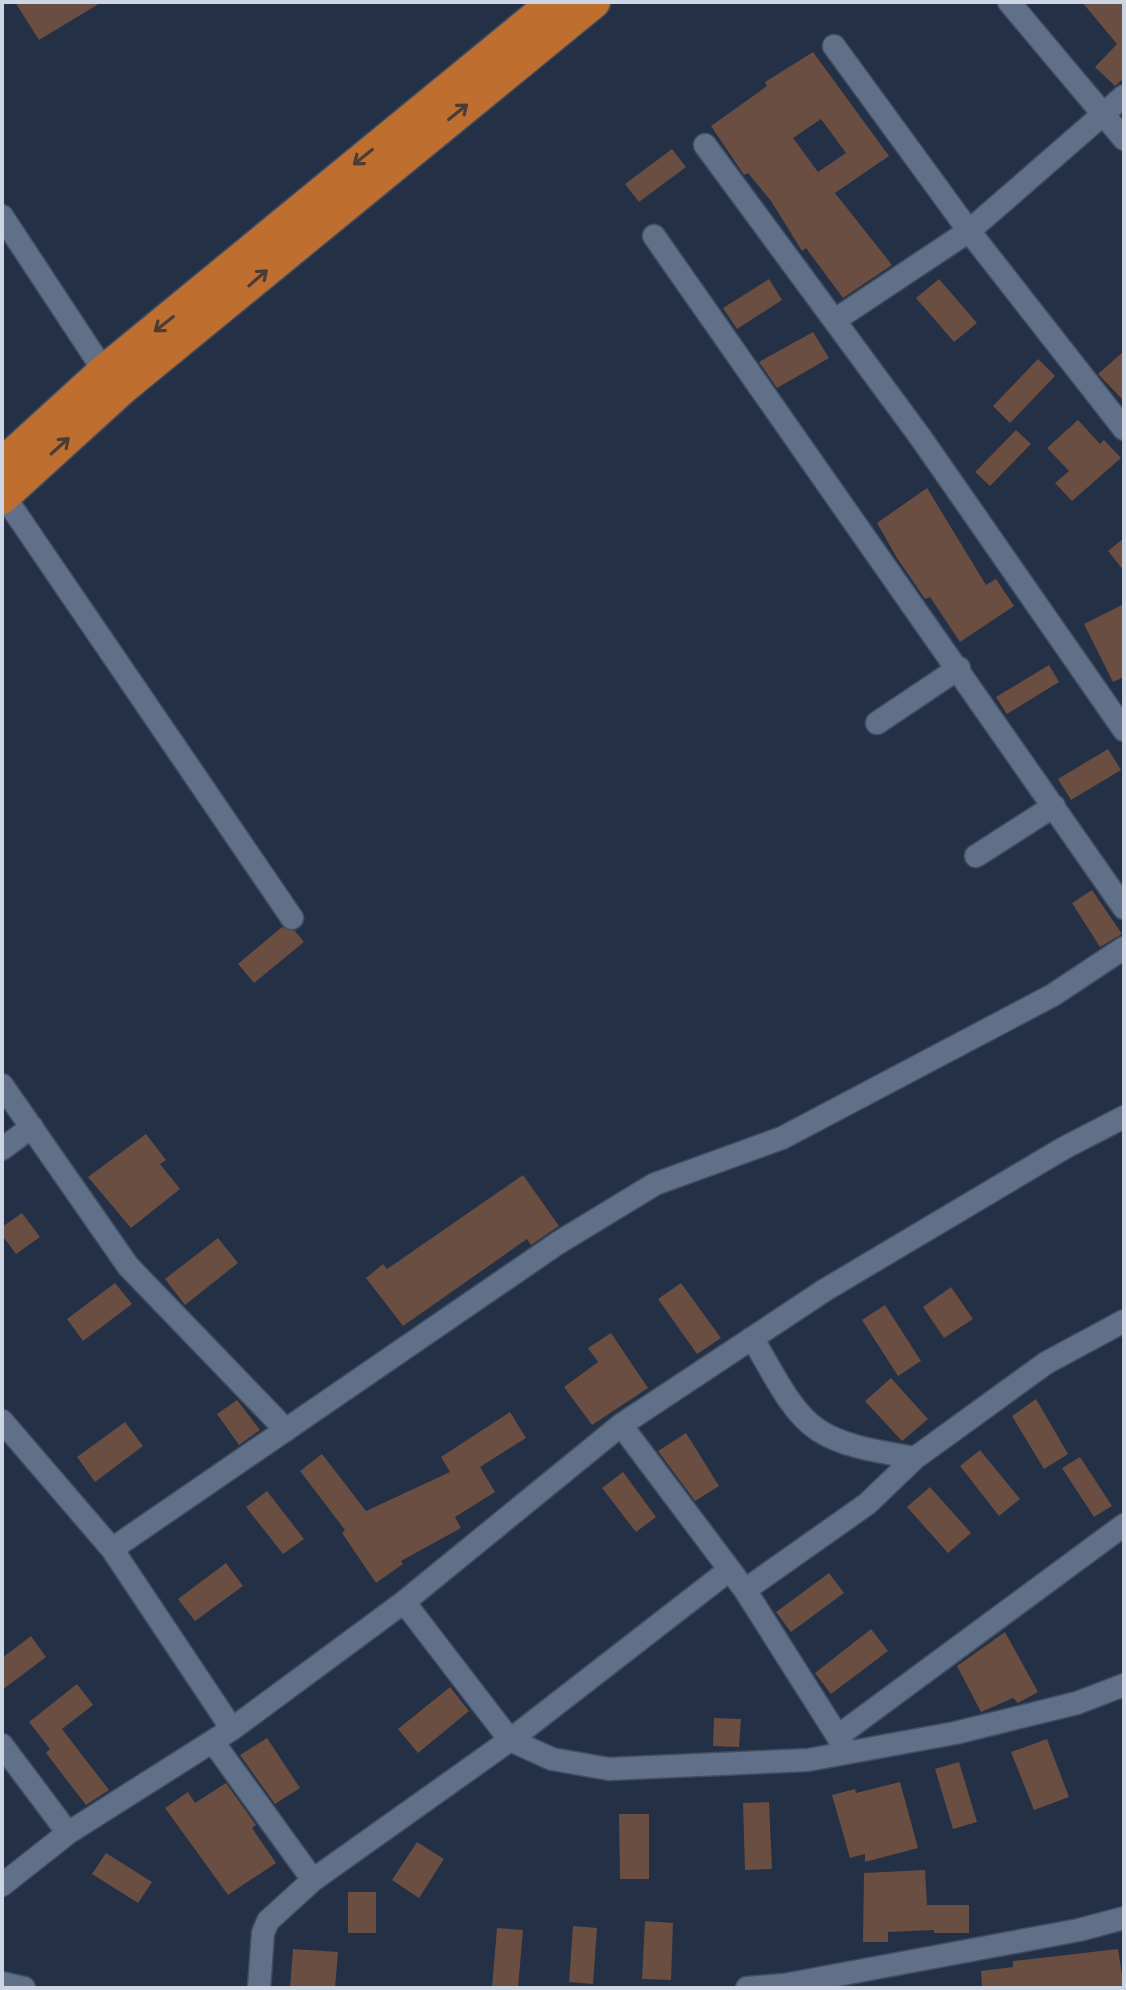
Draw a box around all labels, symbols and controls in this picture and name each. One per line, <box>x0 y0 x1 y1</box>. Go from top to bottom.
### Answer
one-way arrow <box>447 103 468 121</box>
one-way arrow <box>353 148 374 165</box>
one-way arrow <box>247 269 268 287</box>
one-way arrow <box>154 316 175 333</box>
one-way arrow <box>49 437 69 455</box>

